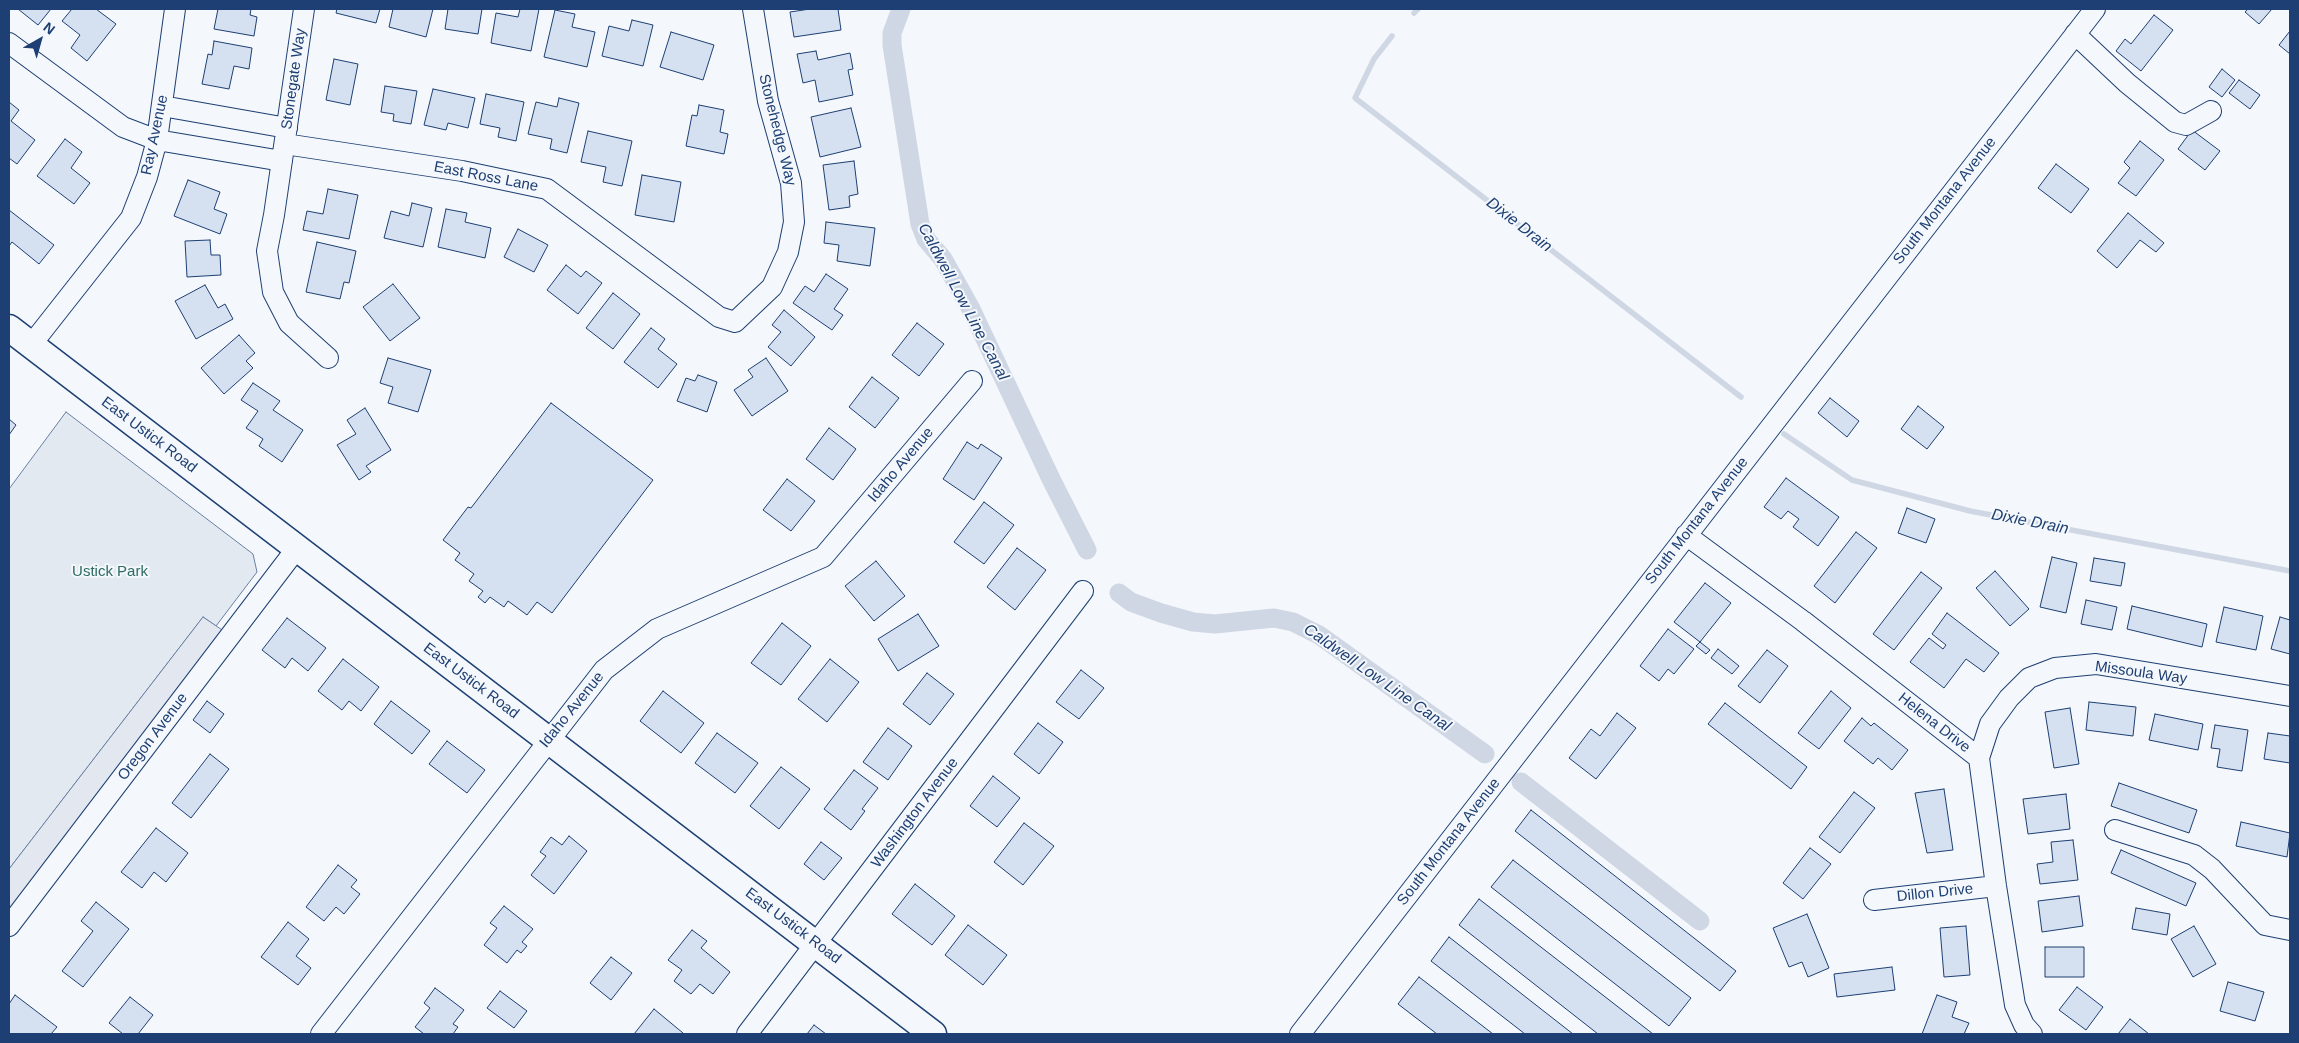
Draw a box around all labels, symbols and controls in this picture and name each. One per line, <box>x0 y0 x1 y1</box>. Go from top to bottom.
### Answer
north arrow <box>15 15 65 65</box>
text: N <box>40 19 58 38</box>
street label: Stonegate Way <box>278 27 310 131</box>
street label: Stonehedge Way <box>754 72 800 188</box>
street label: Ray Avenue <box>138 93 172 177</box>
street label: South Montana Avenue <box>1890 134 2000 268</box>
street label: East Ross Lane <box>432 158 540 196</box>
water label: Dixie Drain <box>1482 193 1556 257</box>
water label: Caldwell Low Line Canal <box>913 220 1013 384</box>
street label: East Ustick Road <box>98 393 200 477</box>
street label: Idaho Avenue <box>864 424 938 506</box>
street label: South Montana Avenue <box>1642 454 1752 588</box>
water label: Dixie Drain <box>1990 505 2070 539</box>
park label: Ustick Park <box>72 563 148 581</box>
water label: Caldwell Low Line Canal <box>1300 620 1454 736</box>
street label: East Ustick Road <box>420 639 522 723</box>
street label: Missoula Way <box>2094 658 2188 688</box>
street label: Idaho Avenue <box>536 668 608 752</box>
street label: Helena Drive <box>1894 689 1974 757</box>
street label: Oregon Avenue <box>114 690 192 784</box>
street label: Washington Avenue <box>868 754 962 872</box>
street label: South Montana Avenue <box>1394 775 1504 909</box>
street label: Dillon Drive <box>1896 880 1974 906</box>
street label: East Ustick Road <box>742 884 844 968</box>

